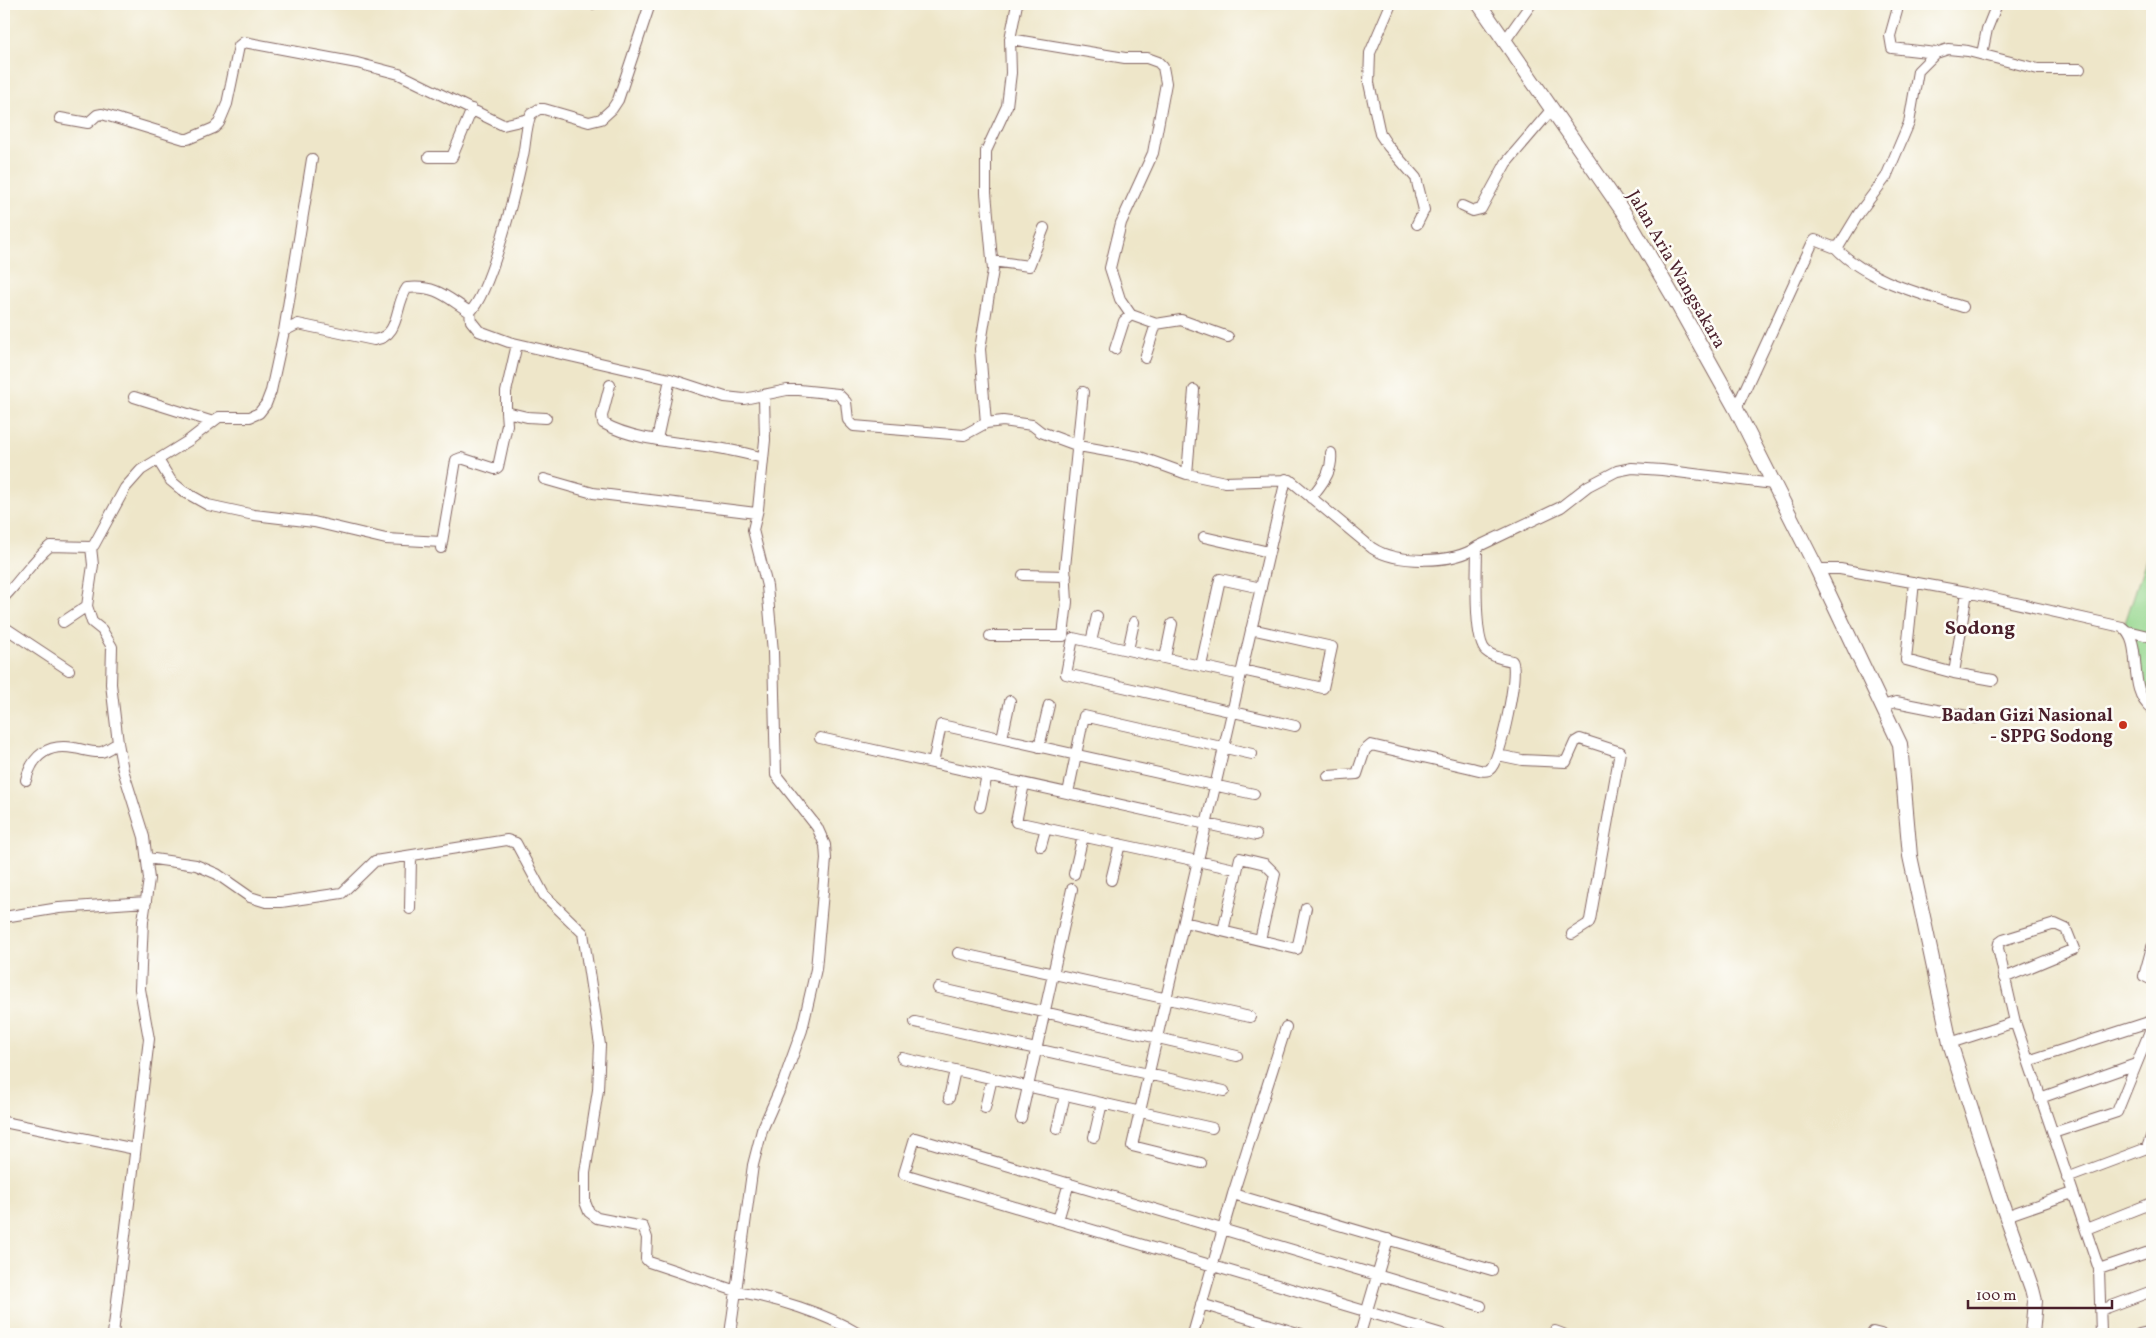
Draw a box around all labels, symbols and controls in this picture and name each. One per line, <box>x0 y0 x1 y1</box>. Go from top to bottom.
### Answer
street label: Jalan Aria Wangsakara <box>1620 186 1731 353</box>
district label: Sodong <box>1945 615 2015 643</box>
place label: Badan Gizi Nasional - SPPG Sodong <box>1941 704 2113 750</box>
marker: Badan Gizi Nasional - SPPG Sodong <box>2117 719 2129 731</box>
scale bar <box>1968 1278 2112 1310</box>
text: 100 m <box>1976 1286 2016 1307</box>

